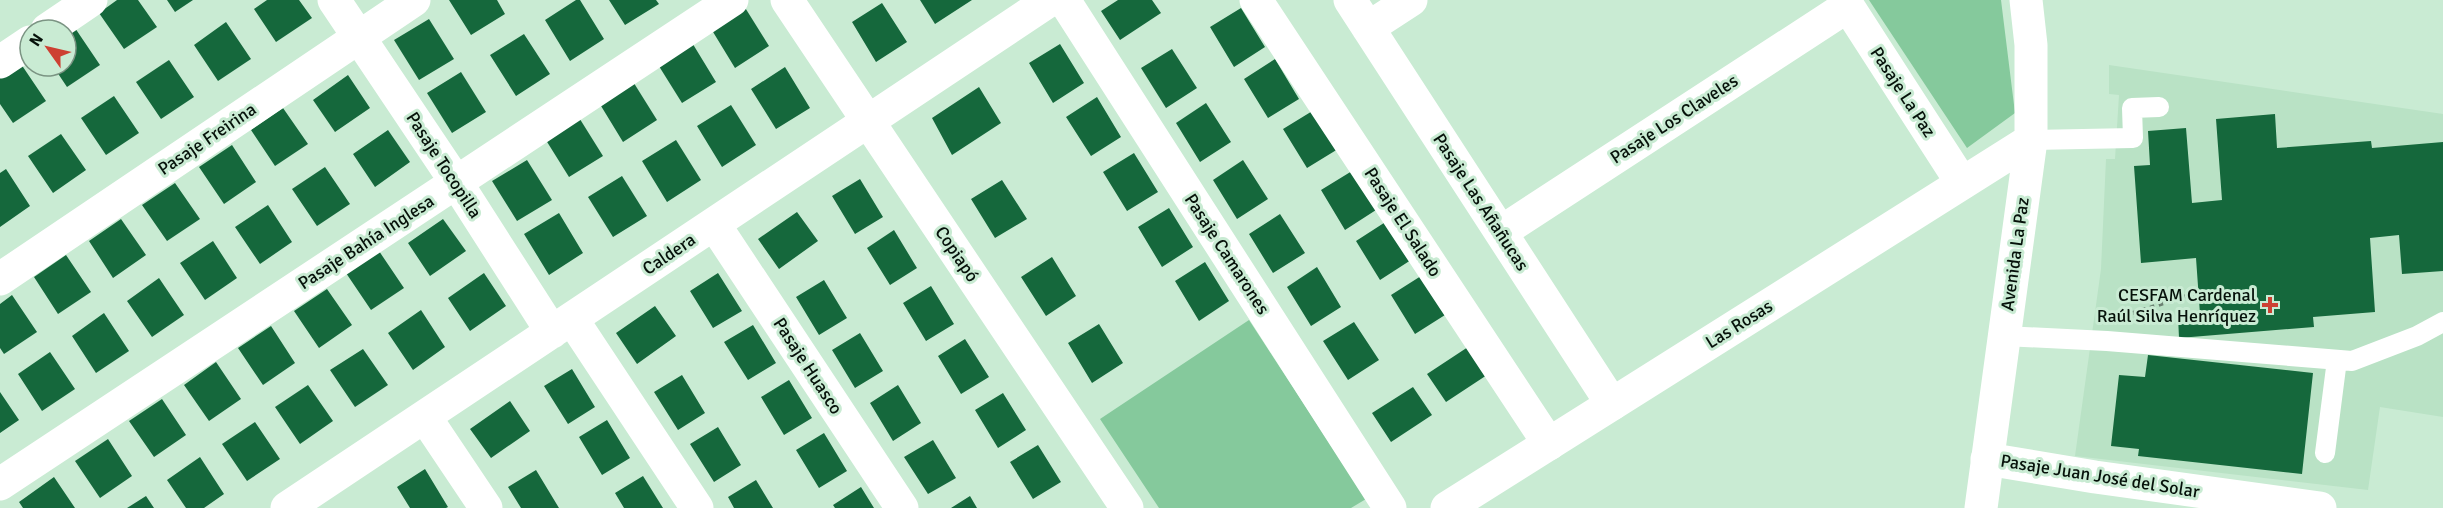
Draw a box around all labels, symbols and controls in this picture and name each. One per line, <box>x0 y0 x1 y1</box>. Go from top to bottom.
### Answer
north arrow <box>18 18 78 78</box>
text: N <box>25 30 48 50</box>
street label: Pasaje La Paz <box>1866 43 1940 141</box>
street label: Pasaje Los Claveles <box>1606 69 1742 169</box>
street label: Pasaje Freirina <box>154 98 260 180</box>
street label: Pasaje Tocopilla <box>401 108 487 222</box>
street label: Pasaje Las Añañucas <box>1428 129 1534 275</box>
street label: Pasaje El Salado <box>1360 163 1446 281</box>
street label: Pasaje Camarones <box>1180 189 1274 319</box>
street label: Pasaje Bahía Inglesa <box>294 190 438 294</box>
street label: Avenida La Paz <box>1996 196 2034 312</box>
street label: Copiapó <box>930 222 984 286</box>
street label: Caldera <box>638 228 700 280</box>
place label: CESFAM Cardenal Raúl Silva Henríquez <box>2097 284 2256 327</box>
street label: Las Rosas <box>1701 295 1777 353</box>
marker: CESFAM Cardenal Raúl Silva Henríquez <box>2261 296 2279 314</box>
street label: Pasaje Huasco <box>769 314 847 418</box>
street label: Pasaje Juan José del Solar <box>1999 449 2201 503</box>

